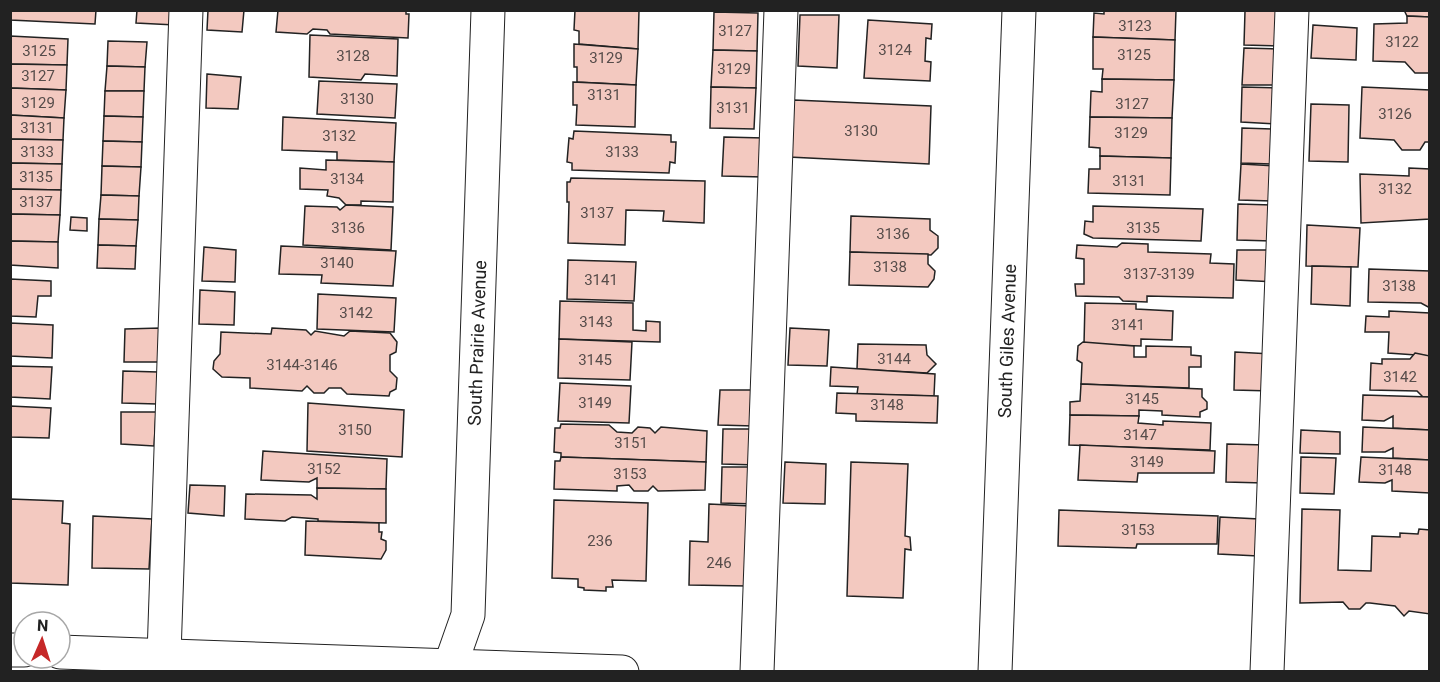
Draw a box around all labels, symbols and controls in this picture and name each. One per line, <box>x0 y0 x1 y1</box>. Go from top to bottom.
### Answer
house number: 3123 <box>1118 17 1152 35</box>
house number: 3127 <box>718 22 752 40</box>
house number: 3122 <box>1385 33 1419 51</box>
house number: 3124 <box>878 41 912 59</box>
house number: 3125 <box>22 42 56 60</box>
house number: 3125 <box>1117 46 1151 64</box>
house number: 3128 <box>336 47 370 65</box>
house number: 3129 <box>589 49 623 67</box>
house number: 3129 <box>717 60 751 78</box>
house number: 3127 <box>21 67 55 85</box>
house number: 3131 <box>587 86 621 104</box>
house number: 3130 <box>340 90 374 108</box>
house number: 3129 <box>21 94 55 112</box>
house number: 3127 <box>1115 95 1149 113</box>
house number: 3131 <box>716 99 750 117</box>
house number: 3126 <box>1378 105 1412 123</box>
house number: 3131 <box>20 119 54 137</box>
house number: 3130 <box>844 122 878 140</box>
house number: 3129 <box>1114 124 1148 142</box>
house number: 3132 <box>322 127 356 145</box>
house number: 3133 <box>20 143 54 161</box>
house number: 3133 <box>605 143 639 161</box>
house number: 3135 <box>19 168 53 186</box>
house number: 3134 <box>330 170 364 188</box>
house number: 3131 <box>1112 172 1146 190</box>
house number: 3132 <box>1378 180 1412 198</box>
house number: 3137 <box>19 193 53 211</box>
house number: 3137 <box>580 204 614 222</box>
house number: 3136 <box>331 219 365 237</box>
house number: 3135 <box>1126 219 1160 237</box>
house number: 3136 <box>876 225 910 243</box>
house number: 3140 <box>320 254 354 272</box>
house number: 3138 <box>873 258 907 276</box>
street label: South Prairie Avenue <box>464 260 490 426</box>
street label: South Giles Avenue <box>994 264 1020 418</box>
house number: 3137-3139 <box>1123 265 1195 283</box>
house number: 3141 <box>584 271 618 289</box>
house number: 3138 <box>1382 277 1416 295</box>
house number: 3142 <box>339 304 373 322</box>
house number: 3143 <box>579 313 613 331</box>
house number: 3141 <box>1111 316 1145 334</box>
house number: 3144 <box>877 350 911 368</box>
house number: 3145 <box>578 351 612 369</box>
house number: 3144-3146 <box>266 356 338 374</box>
house number: 3142 <box>1383 368 1417 386</box>
house number: 3145 <box>1125 390 1159 408</box>
house number: 3149 <box>578 394 612 412</box>
house number: 3148 <box>870 396 904 414</box>
house number: 3150 <box>338 421 372 439</box>
house number: 3147 <box>1123 426 1157 444</box>
house number: 3151 <box>614 434 648 452</box>
house number: 3149 <box>1130 453 1164 471</box>
house number: 3152 <box>307 460 341 478</box>
house number: 3148 <box>1378 461 1412 479</box>
house number: 3153 <box>613 465 647 483</box>
house number: 3153 <box>1121 521 1155 539</box>
house number: 236 <box>587 532 613 550</box>
house number: 246 <box>706 554 732 572</box>
north arrow <box>12 610 72 670</box>
text: N <box>37 616 49 635</box>

